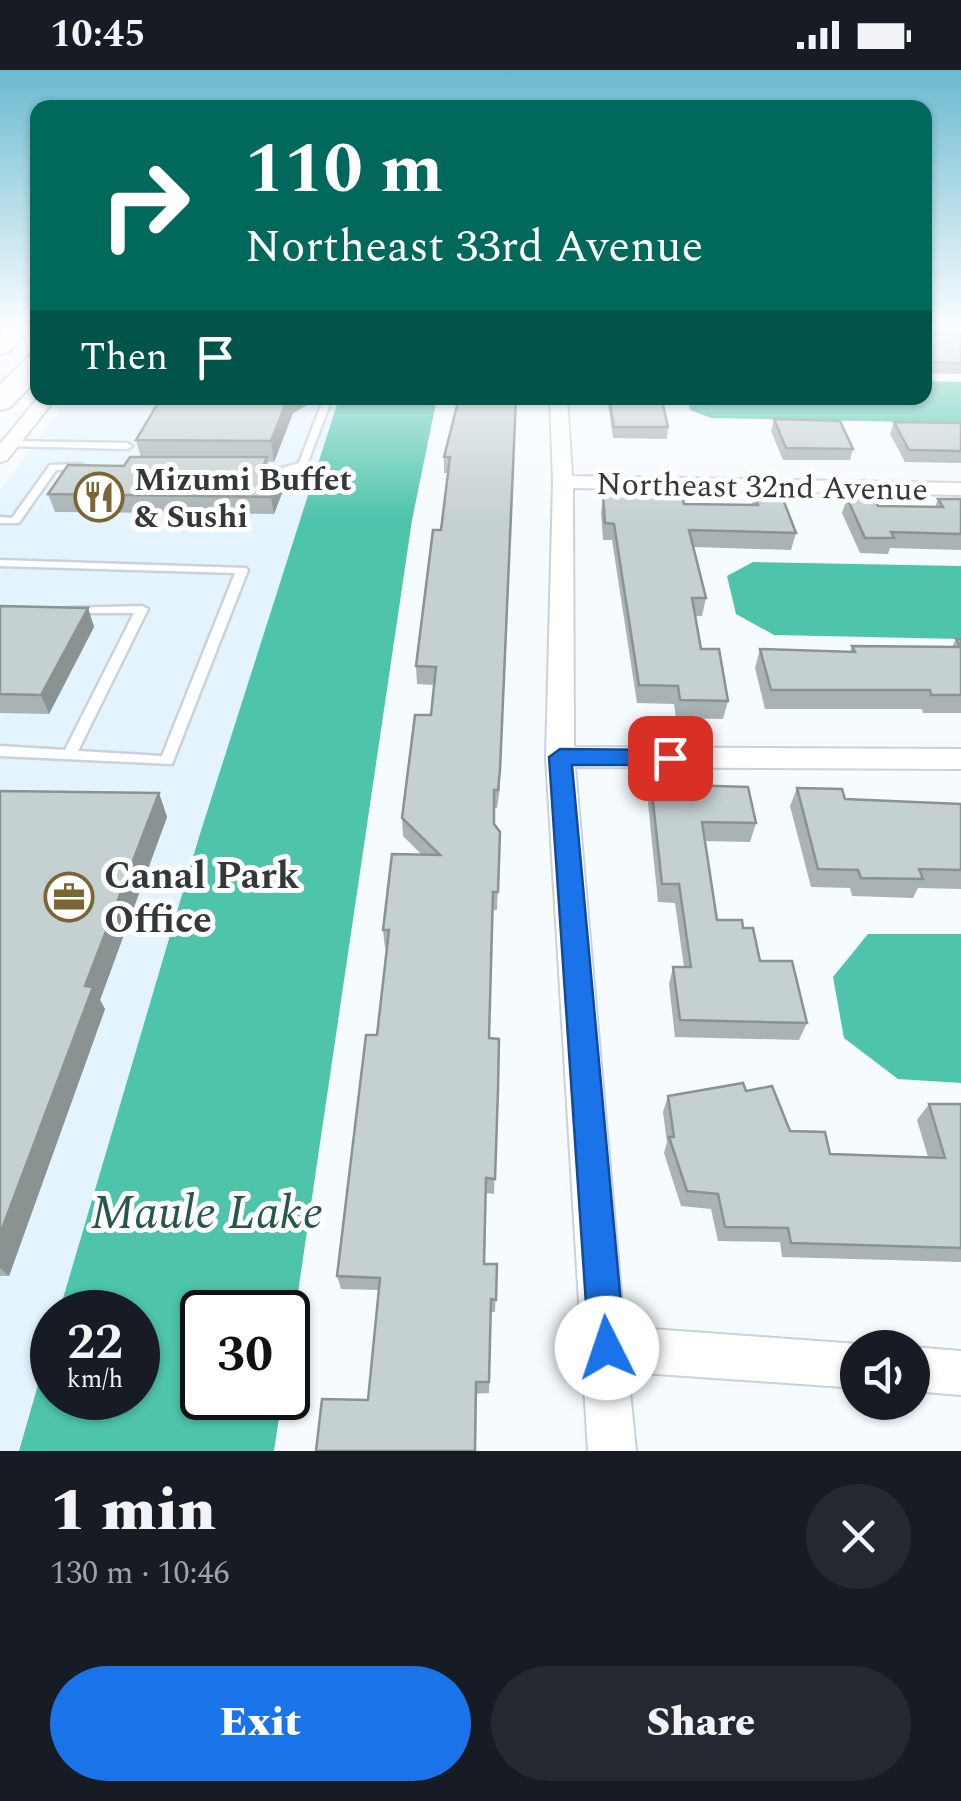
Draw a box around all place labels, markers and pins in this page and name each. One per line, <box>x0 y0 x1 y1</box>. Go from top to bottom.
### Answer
place label: Mizumi Buffet & Sushi <box>134 456 352 542</box>
restaurant icon: Mizumi Buffet & Sushi <box>73 471 125 523</box>
pin <box>628 716 713 801</box>
place label: Canal Park Office <box>104 848 300 950</box>
office icon: Canal Park Office <box>43 871 95 923</box>

